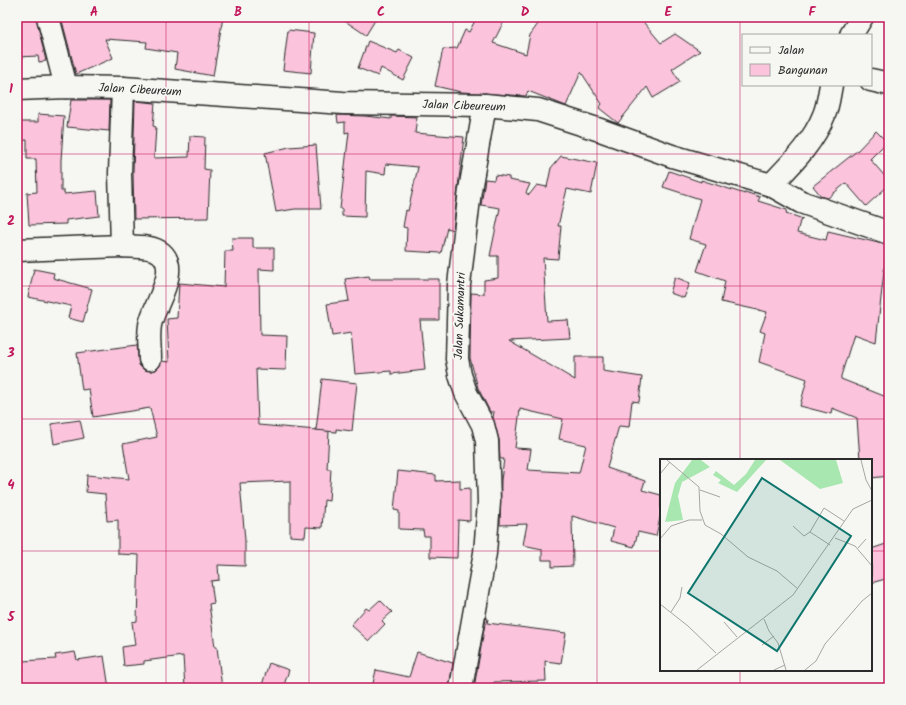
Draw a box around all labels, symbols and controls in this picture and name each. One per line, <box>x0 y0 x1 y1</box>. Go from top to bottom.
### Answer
text: A <box>90 2 98 23</box>
text: B <box>234 2 242 23</box>
text: C <box>377 2 385 23</box>
text: D <box>521 2 530 23</box>
text: E <box>664 2 672 23</box>
text: F <box>808 2 816 23</box>
legend <box>742 34 872 86</box>
text: Jalan <box>778 41 804 60</box>
text: Bangunan <box>778 61 828 80</box>
street label: Jalan Cibeureum <box>98 78 183 102</box>
text: 1 <box>9 79 13 100</box>
street label: Jalan Cibeureum <box>422 95 506 117</box>
text: 2 <box>7 211 15 232</box>
street label: Jalan Sukamantri <box>449 271 471 360</box>
text: 3 <box>6 343 15 364</box>
inset map <box>660 459 872 671</box>
text: 4 <box>7 475 15 496</box>
text: 5 <box>7 607 16 628</box>

